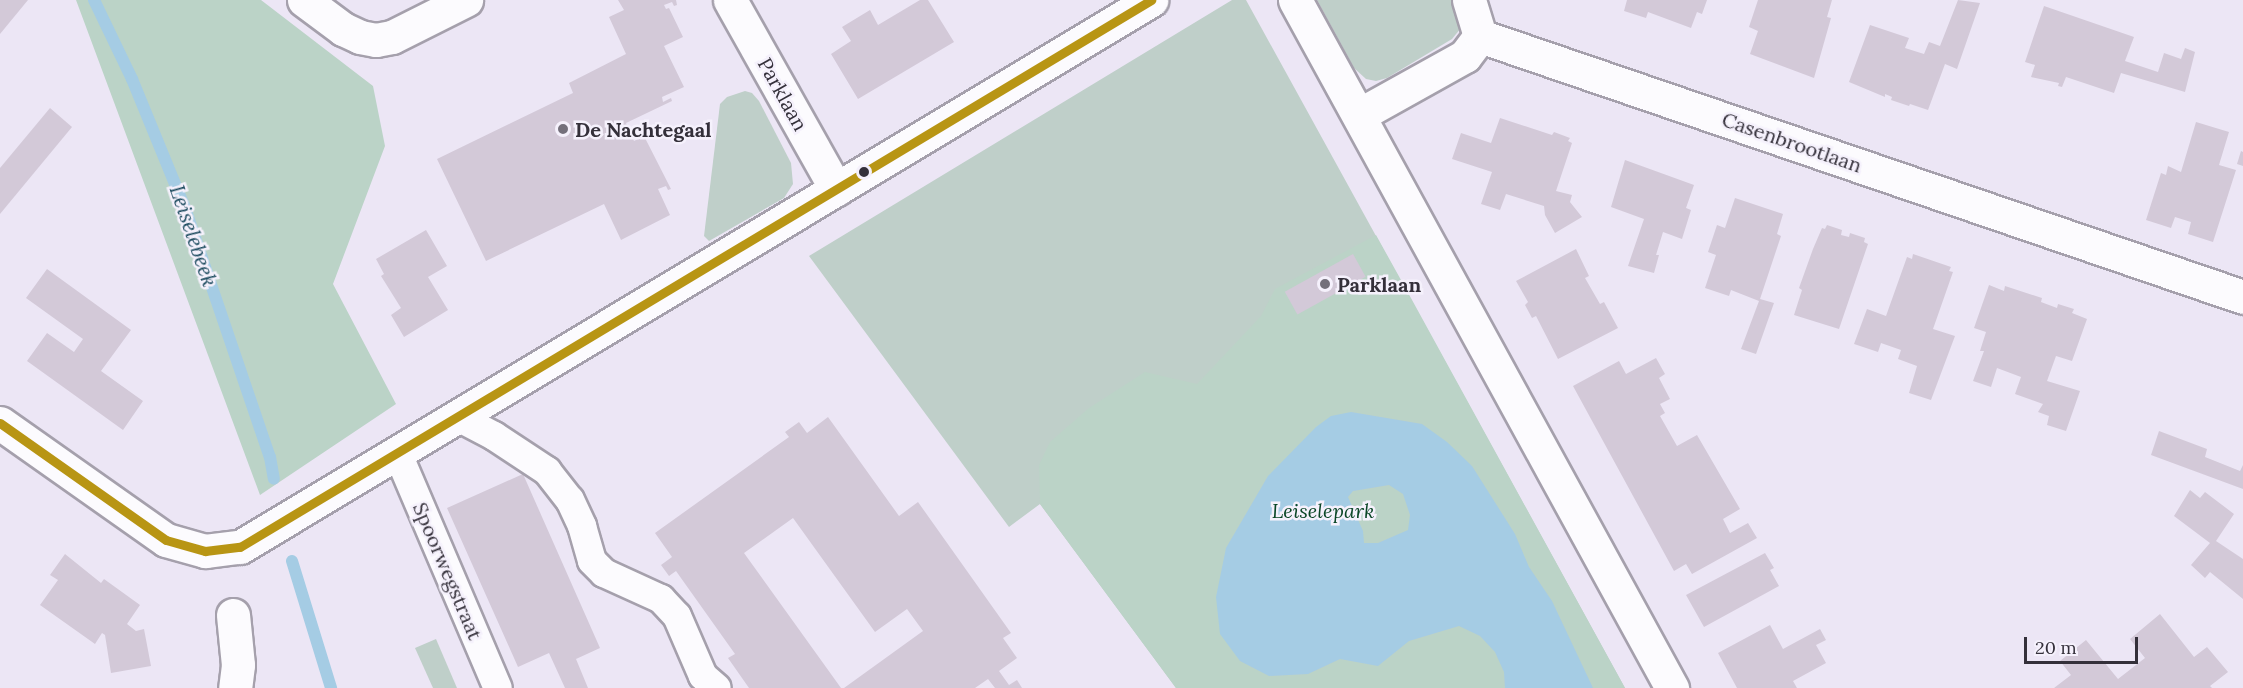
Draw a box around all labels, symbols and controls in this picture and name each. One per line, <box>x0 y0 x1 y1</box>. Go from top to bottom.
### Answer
street label: Parklaan <box>753 53 813 135</box>
street label: Casenbrootlaan <box>1719 107 1865 177</box>
place label: De Nachtegaal <box>575 117 711 141</box>
marker: De Nachtegaal <box>556 122 570 136</box>
unlabelled marker <box>858 166 870 178</box>
water label: Leiselebeek <box>164 182 222 290</box>
place label: Parklaan <box>1337 272 1421 296</box>
marker: Parklaan <box>1318 277 1332 291</box>
park label: Leiselepark <box>1272 498 1374 522</box>
street label: Spoorwegstraat <box>408 499 488 643</box>
scale bar <box>2027 625 2141 663</box>
text: 20 m <box>2035 636 2077 659</box>

